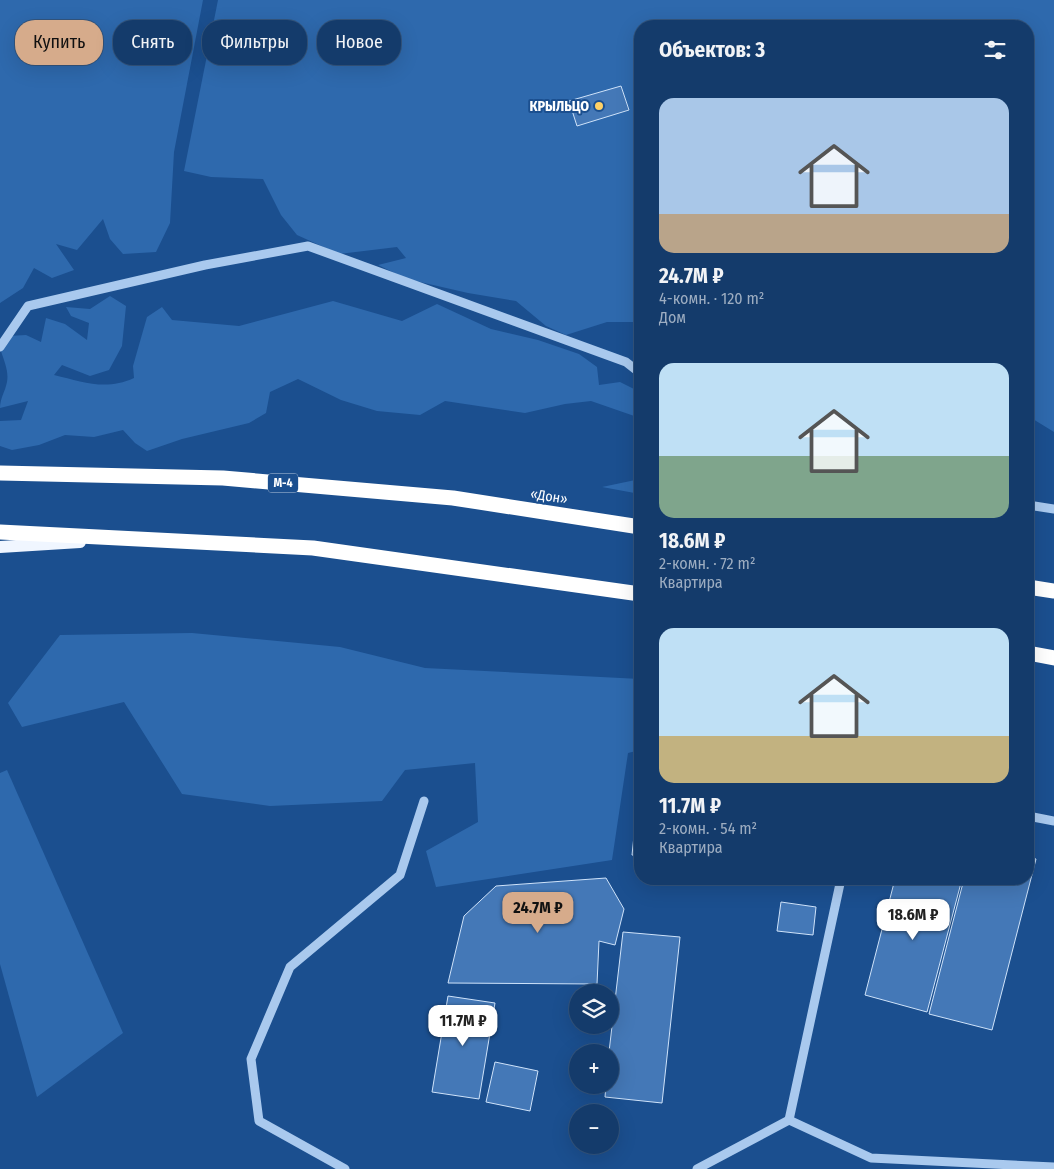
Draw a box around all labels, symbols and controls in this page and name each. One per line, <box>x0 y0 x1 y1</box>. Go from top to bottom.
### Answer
chip: Купить <box>15 20 103 65</box>
chip: Снять <box>113 20 192 65</box>
chip: Фильтры <box>202 20 307 65</box>
chip: Новое <box>317 20 401 65</box>
icon: filters <box>981 36 1009 64</box>
text: Объектов: 3 <box>659 37 765 63</box>
place label: КРЫЛЬЦО <box>529 98 589 115</box>
marker: КРЫЛЬЦО <box>593 100 605 112</box>
icon: home <box>789 131 879 221</box>
text: 24.7M ₽ <box>659 263 724 289</box>
text: 4-комн. · 120 m² <box>659 289 764 308</box>
text: Дом <box>659 308 686 327</box>
icon: home <box>789 396 879 486</box>
road number: М-4 <box>268 473 298 492</box>
street label: «Дон» <box>529 485 569 508</box>
text: 18.6M ₽ <box>659 528 725 554</box>
text: 2-комн. · 72 m² <box>659 554 755 573</box>
text: Квартира <box>659 573 723 592</box>
icon: home <box>789 661 879 751</box>
text: 11.7M ₽ <box>659 793 721 819</box>
text: 2-комн. · 54 m² <box>659 819 757 838</box>
text: Квартира <box>659 838 723 857</box>
pin: 24.7M ₽ <box>492 892 584 934</box>
text: 24.7M ₽ <box>513 898 563 917</box>
pin: 18.6M ₽ <box>867 898 959 941</box>
text: 18.6M ₽ <box>888 905 938 924</box>
map controls <box>569 984 619 1154</box>
button: layers <box>569 984 619 1034</box>
pin: 11.7M ₽ <box>417 1004 509 1047</box>
text: 11.7M ₽ <box>439 1011 487 1030</box>
button: + <box>569 1044 619 1094</box>
button: − <box>569 1104 619 1154</box>

